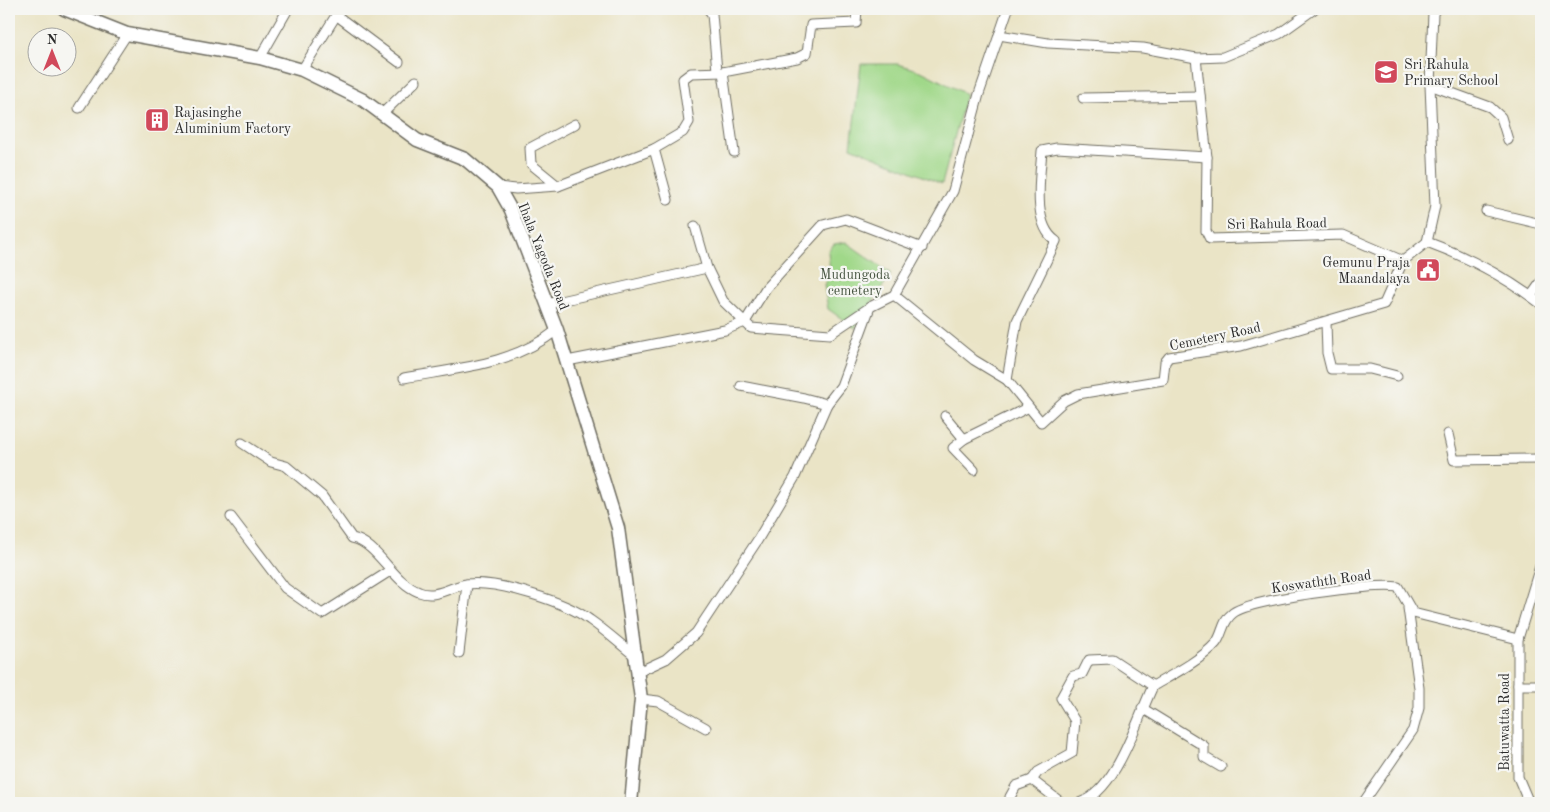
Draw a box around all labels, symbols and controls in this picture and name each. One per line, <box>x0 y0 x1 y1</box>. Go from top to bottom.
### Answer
north arrow <box>28 28 78 78</box>
text: N <box>47 33 58 47</box>
place label: Sri Rahula Primary School <box>1404 58 1498 88</box>
school or university icon: Sri Rahula Primary School <box>1373 59 1399 85</box>
place label: Rajasinghe Aluminium Factory <box>174 106 292 136</box>
building icon: Rajasinghe Aluminium Factory <box>144 107 170 133</box>
street label: Ihala Yagoda Road <box>515 201 571 312</box>
street label: Sri Rahula Road <box>1227 216 1327 232</box>
place label: Gemunu Praja Maandalaya <box>1322 256 1410 286</box>
public building icon: Gemunu Praja Maandalaya <box>1415 257 1441 283</box>
park label: Mudungoda cemetery <box>820 268 890 298</box>
street label: Cemetery Road <box>1168 320 1262 353</box>
street label: Koswathth Road <box>1270 568 1372 596</box>
street label: Batuwatta Road <box>1498 673 1512 771</box>

